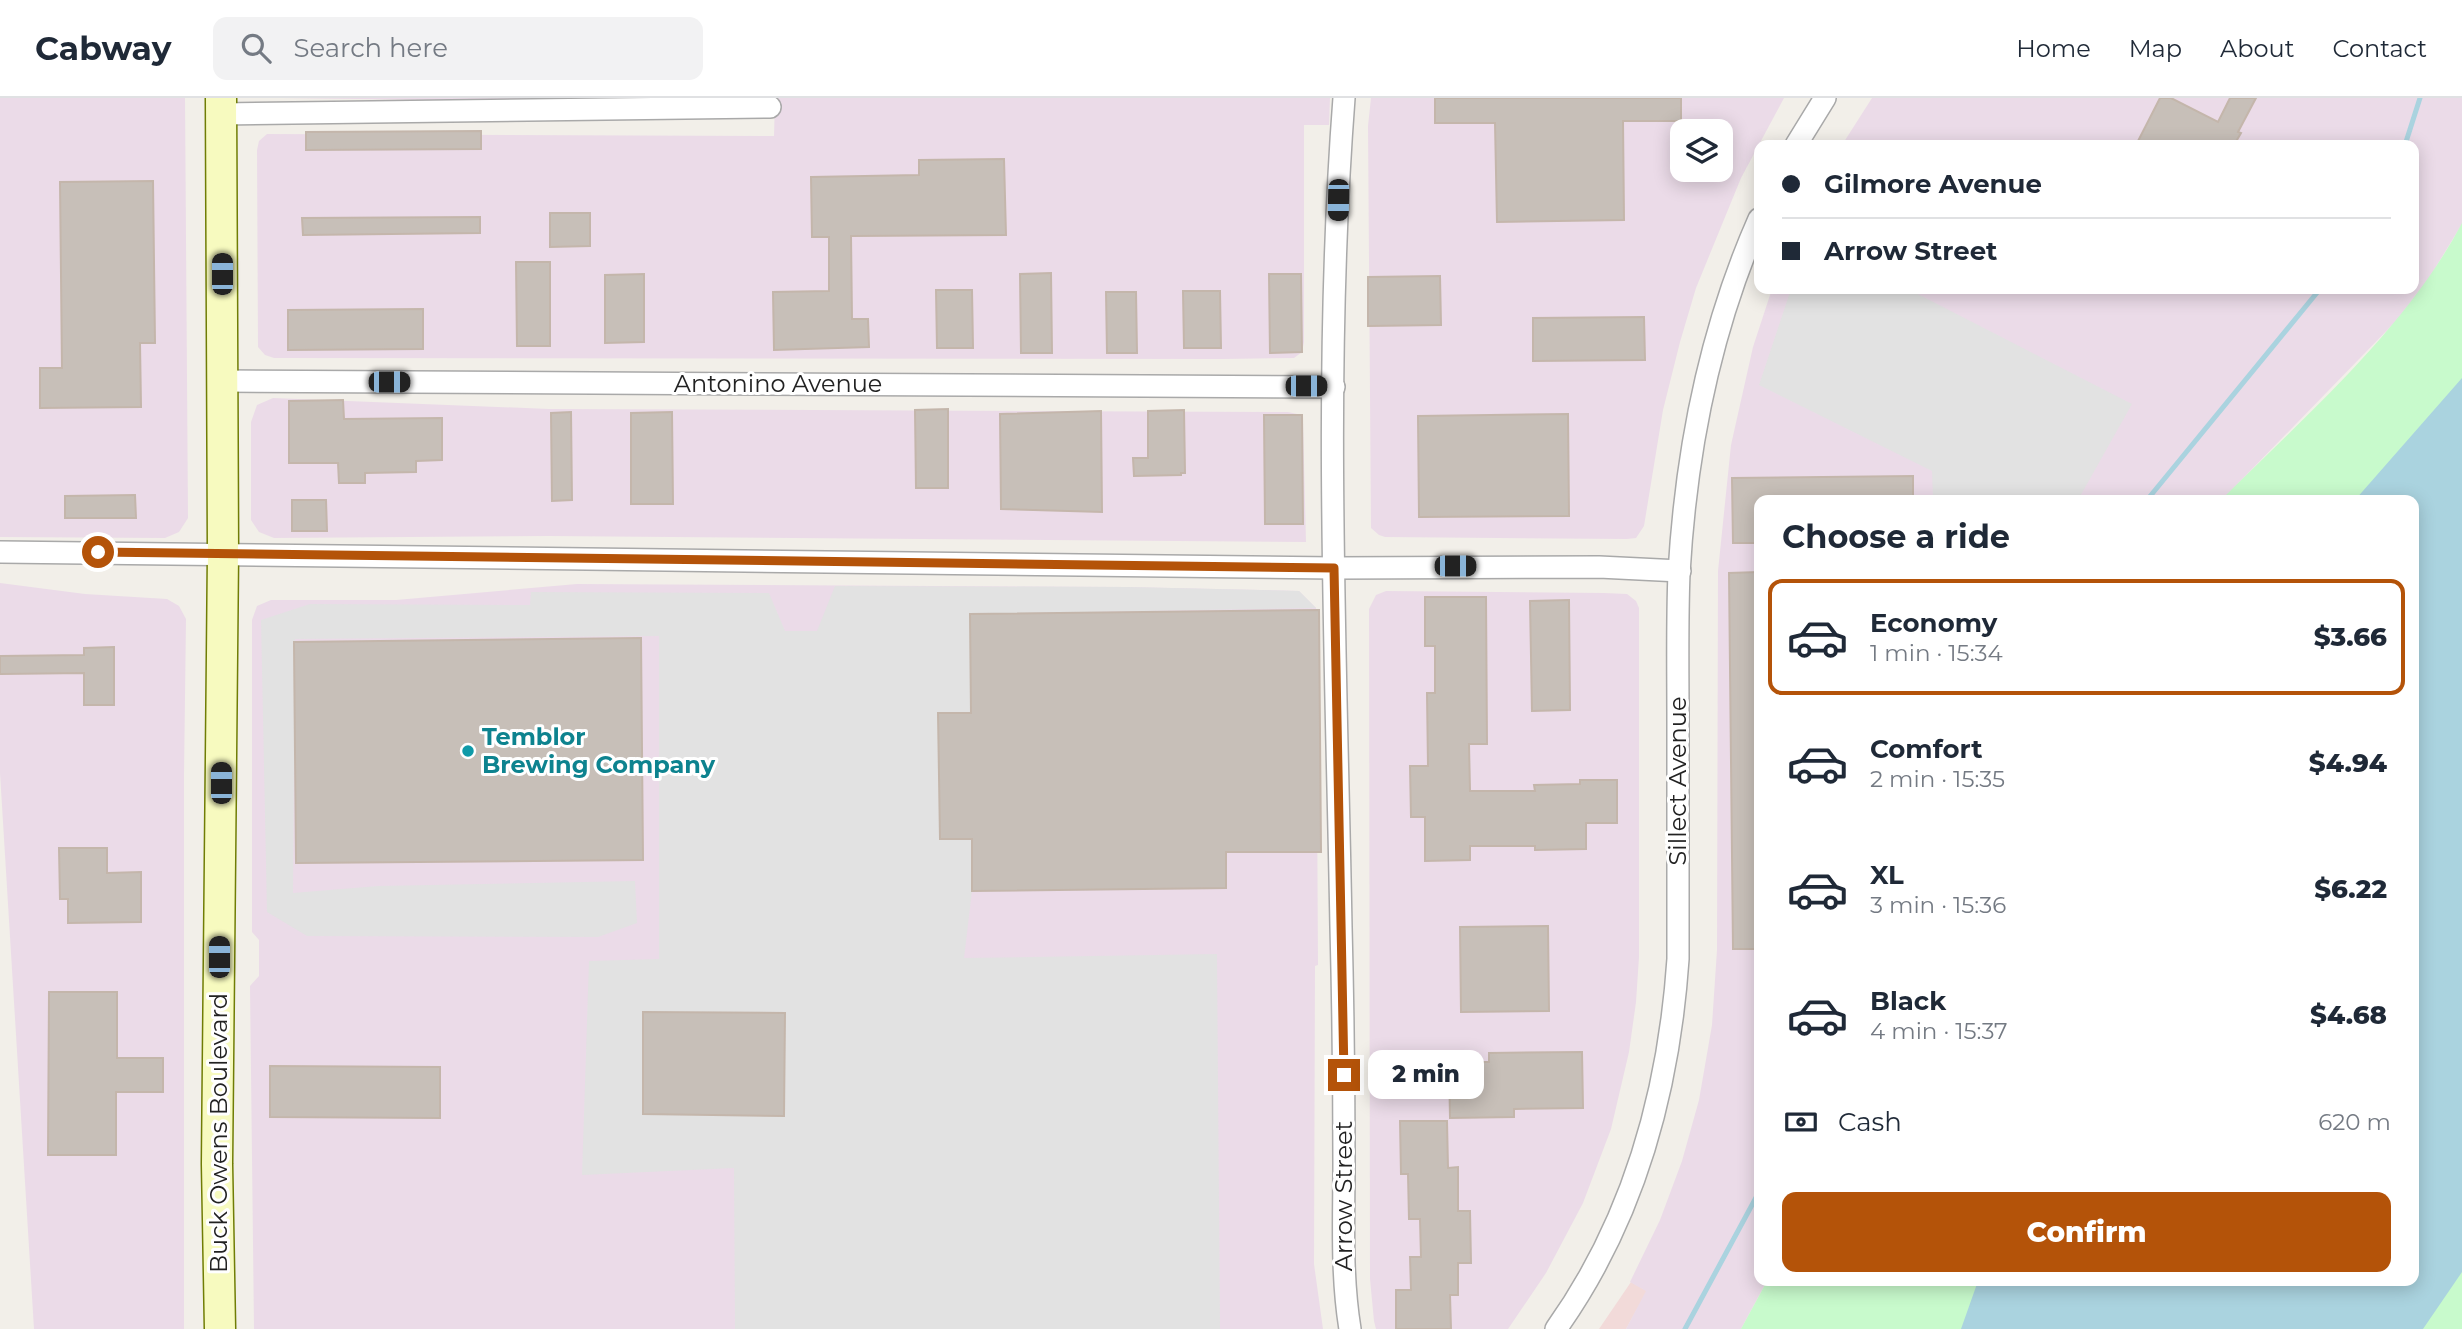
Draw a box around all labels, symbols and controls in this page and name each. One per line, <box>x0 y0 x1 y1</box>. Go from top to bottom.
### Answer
search box <box>213 17 703 80</box>
text: Cabway <box>35 28 171 68</box>
icon: search <box>237 29 275 67</box>
text: Search here <box>293 32 448 64</box>
text: Home <box>2016 34 2091 63</box>
text: Map <box>2129 34 2182 63</box>
text: About <box>2220 34 2294 63</box>
text: Contact <box>2332 34 2427 63</box>
map controls <box>1670 119 1733 182</box>
button: layers <box>1670 119 1733 182</box>
text: Gilmore Avenue <box>1824 168 2042 200</box>
car <box>1328 179 1349 221</box>
text: Arrow Street <box>1824 235 1997 267</box>
car <box>212 253 233 295</box>
street label: Antonino Avenue <box>674 369 882 398</box>
car <box>369 372 411 393</box>
car <box>1286 376 1328 397</box>
text: Choose a ride <box>1782 517 2010 556</box>
route start <box>82 536 114 568</box>
car <box>1435 556 1477 577</box>
icon: car <box>1786 606 1849 669</box>
text: Economy <box>1870 607 1997 639</box>
text: $3.66 <box>2314 621 2387 653</box>
text: 1 min · 15:34 <box>1870 639 2003 667</box>
street label: Sillect Avenue <box>1663 697 1692 865</box>
place label: Temblor Brewing Company <box>482 722 716 779</box>
icon: car <box>1786 732 1849 795</box>
text: Comfort <box>1870 733 1982 765</box>
marker: Temblor Brewing Company <box>460 743 476 759</box>
text: $4.94 <box>2309 747 2387 779</box>
car <box>211 762 232 804</box>
text: 2 min · 15:35 <box>1870 765 2005 793</box>
icon: car <box>1786 858 1849 921</box>
text: XL <box>1870 859 1904 891</box>
text: $6.22 <box>2314 873 2387 905</box>
text: 3 min · 15:36 <box>1870 891 2006 919</box>
car <box>209 936 230 978</box>
icon: car <box>1786 984 1849 1047</box>
text: Black <box>1870 985 1946 1017</box>
street label: Buck Owens Boulevard <box>204 993 233 1273</box>
text: $4.68 <box>2310 999 2387 1031</box>
text: 4 min · 15:37 <box>1870 1017 2008 1045</box>
callout: 2 min <box>1368 1051 1484 1100</box>
route end <box>1328 1059 1360 1091</box>
text: 2 min <box>1392 1060 1460 1088</box>
icon: cash <box>1782 1103 1820 1141</box>
text: Cash <box>1838 1106 1902 1138</box>
text: 620 m <box>2318 1108 2391 1136</box>
street label: Arrow Street <box>1329 1120 1358 1271</box>
button: Confirm <box>1782 1192 2391 1272</box>

